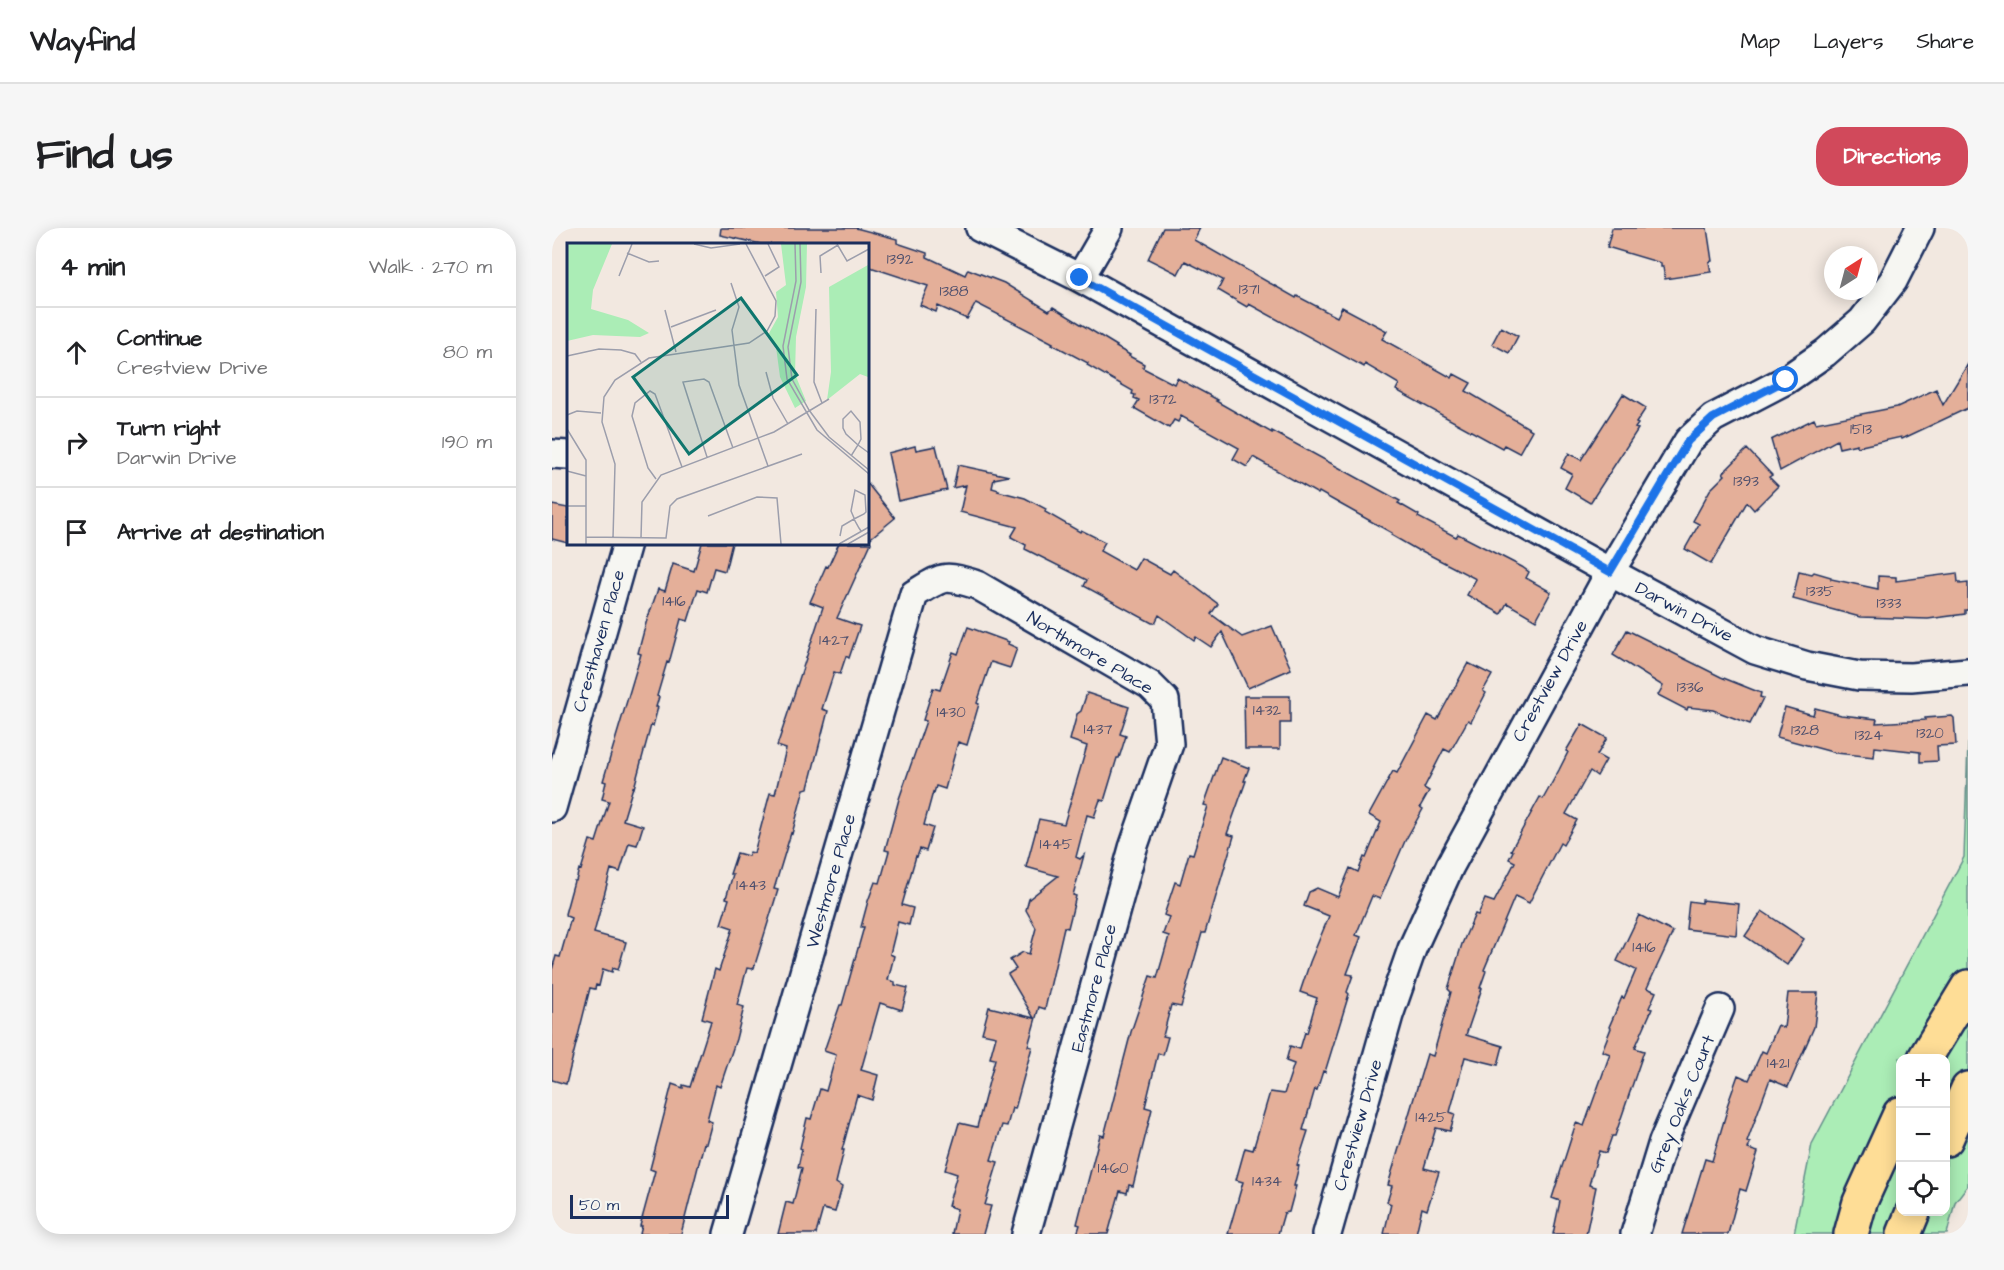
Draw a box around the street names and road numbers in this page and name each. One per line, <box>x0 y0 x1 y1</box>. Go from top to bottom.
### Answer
street label: Cresthaven Place <box>567 567 631 715</box>
street label: Darwin Drive <box>1631 576 1738 648</box>
street label: Northmore Place <box>1022 605 1158 701</box>
street label: Crestview Drive <box>1506 615 1594 746</box>
street label: Westmore Place <box>800 811 862 951</box>
street label: Eastmore Place <box>1065 921 1123 1055</box>
street label: Grey Oaks Court <box>1643 1031 1722 1177</box>
street label: Crestview Drive <box>1327 1056 1389 1194</box>

